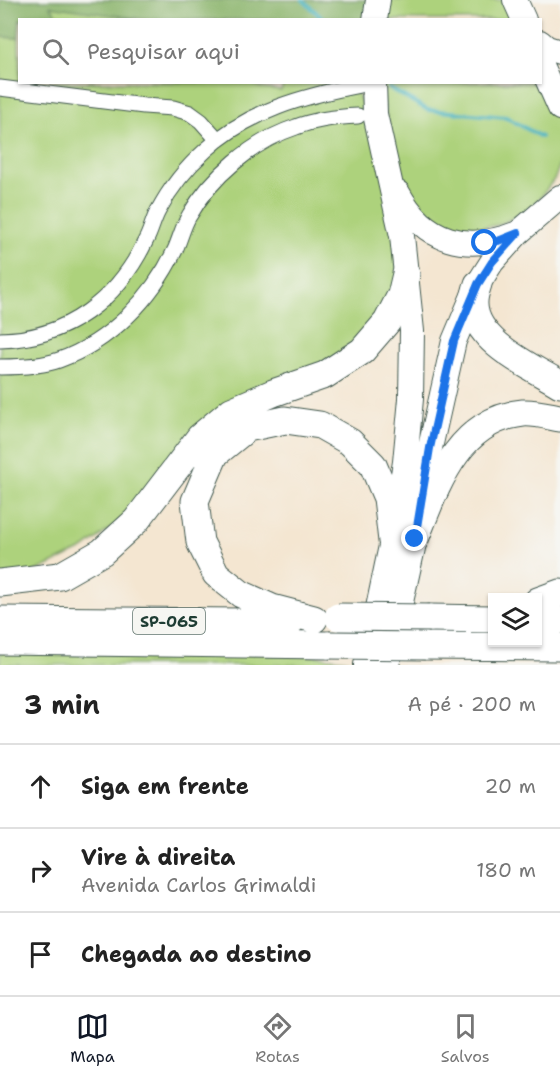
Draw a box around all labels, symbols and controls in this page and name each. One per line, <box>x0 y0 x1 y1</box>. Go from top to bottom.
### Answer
search box <box>18 18 542 84</box>
icon: search <box>39 35 72 68</box>
text: Pesquisar aqui <box>87 37 240 66</box>
route start <box>471 229 497 255</box>
route end <box>401 525 427 551</box>
map controls <box>488 593 542 647</box>
button: layers <box>488 593 542 647</box>
road number: SP-065 <box>133 608 205 634</box>
text: 3 min <box>24 687 100 722</box>
text: A pé · 200 m <box>408 691 536 717</box>
icon: ahead <box>24 770 57 803</box>
text: Siga em frente <box>81 772 249 801</box>
text: 20 m <box>485 773 536 799</box>
text: Vire à direita <box>81 843 235 872</box>
icon: right <box>24 854 57 887</box>
text: 180 m <box>476 857 536 883</box>
text: Avenida Carlos Grimaldi <box>81 872 316 898</box>
icon: arrive <box>24 938 57 971</box>
text: Chegada ao destino <box>81 940 312 969</box>
tab: Mapa <box>70 1010 115 1067</box>
tab: Rotas <box>255 1010 300 1067</box>
tab: Salvos <box>441 1010 490 1067</box>

